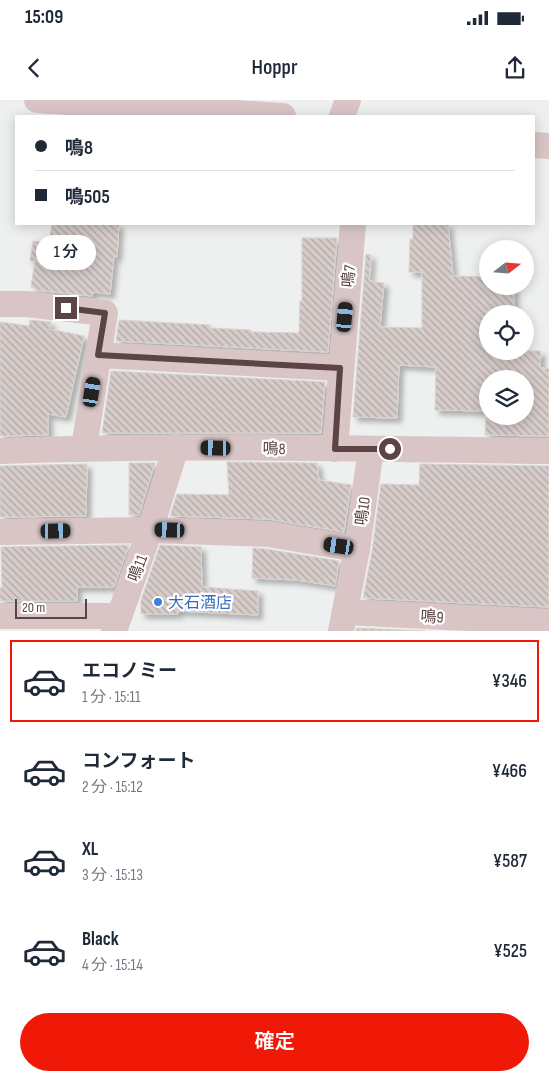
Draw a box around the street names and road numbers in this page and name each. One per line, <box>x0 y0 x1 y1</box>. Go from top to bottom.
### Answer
street label: 鳴7 <box>339 264 360 288</box>
street label: 鳴8 <box>262 440 286 459</box>
street label: 鳴10 <box>352 496 375 527</box>
street label: 鳴11 <box>125 552 152 585</box>
street label: 鳴9 <box>420 607 444 628</box>

